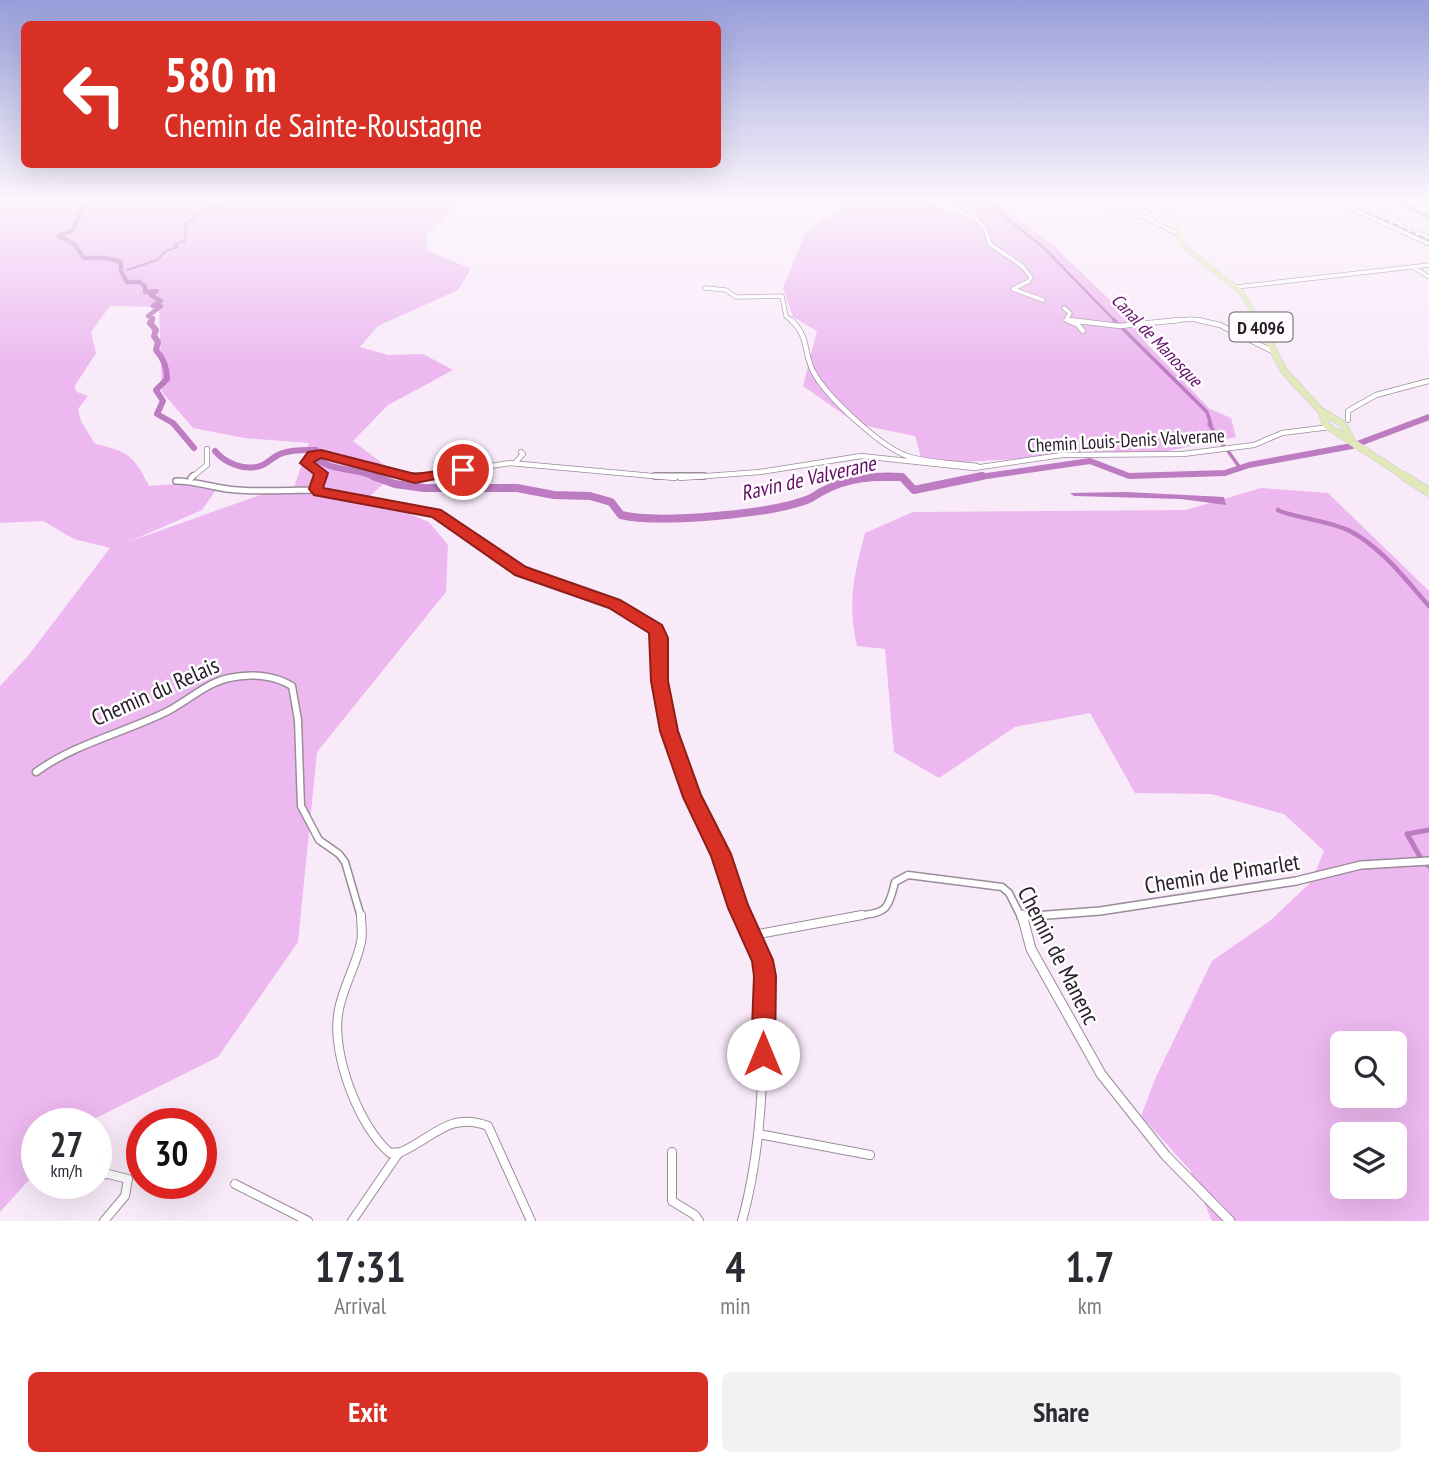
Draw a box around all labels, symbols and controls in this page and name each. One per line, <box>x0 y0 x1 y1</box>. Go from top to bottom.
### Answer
text: 580 m <box>164 42 277 106</box>
icon: left <box>49 49 140 140</box>
text: Chemin de Sainte-Roustagne <box>164 104 482 146</box>
water label: Canal de Manosque <box>1107 289 1208 393</box>
road number: D 4096 <box>1230 312 1292 342</box>
street label: Chemin Louis-Denis Valverane <box>1027 423 1226 457</box>
pin <box>433 440 493 500</box>
water label: Ravin de Valverane <box>738 449 879 507</box>
icon: arrive <box>444 451 482 489</box>
street label: Chemin du Relais <box>87 650 224 732</box>
street label: Chemin de Pimarlet <box>1142 846 1302 900</box>
street label: Chemin de Manenc <box>1012 881 1106 1029</box>
position arrow <box>726 1017 800 1091</box>
map controls <box>1330 1031 1407 1199</box>
button: search <box>1330 1031 1407 1108</box>
speed limit sign: 30 <box>126 1108 217 1199</box>
text: 27 <box>50 1121 83 1167</box>
button: layers <box>1330 1122 1407 1199</box>
text: km/h <box>51 1159 82 1182</box>
text: 17:31 <box>315 1239 406 1294</box>
text: 4 <box>725 1239 745 1294</box>
text: 1.7 <box>1065 1239 1114 1294</box>
text: Arrival <box>334 1291 386 1320</box>
text: min <box>720 1291 750 1320</box>
text: km <box>1078 1291 1102 1320</box>
button: Exit <box>28 1372 708 1452</box>
button: Share <box>722 1372 1401 1452</box>

